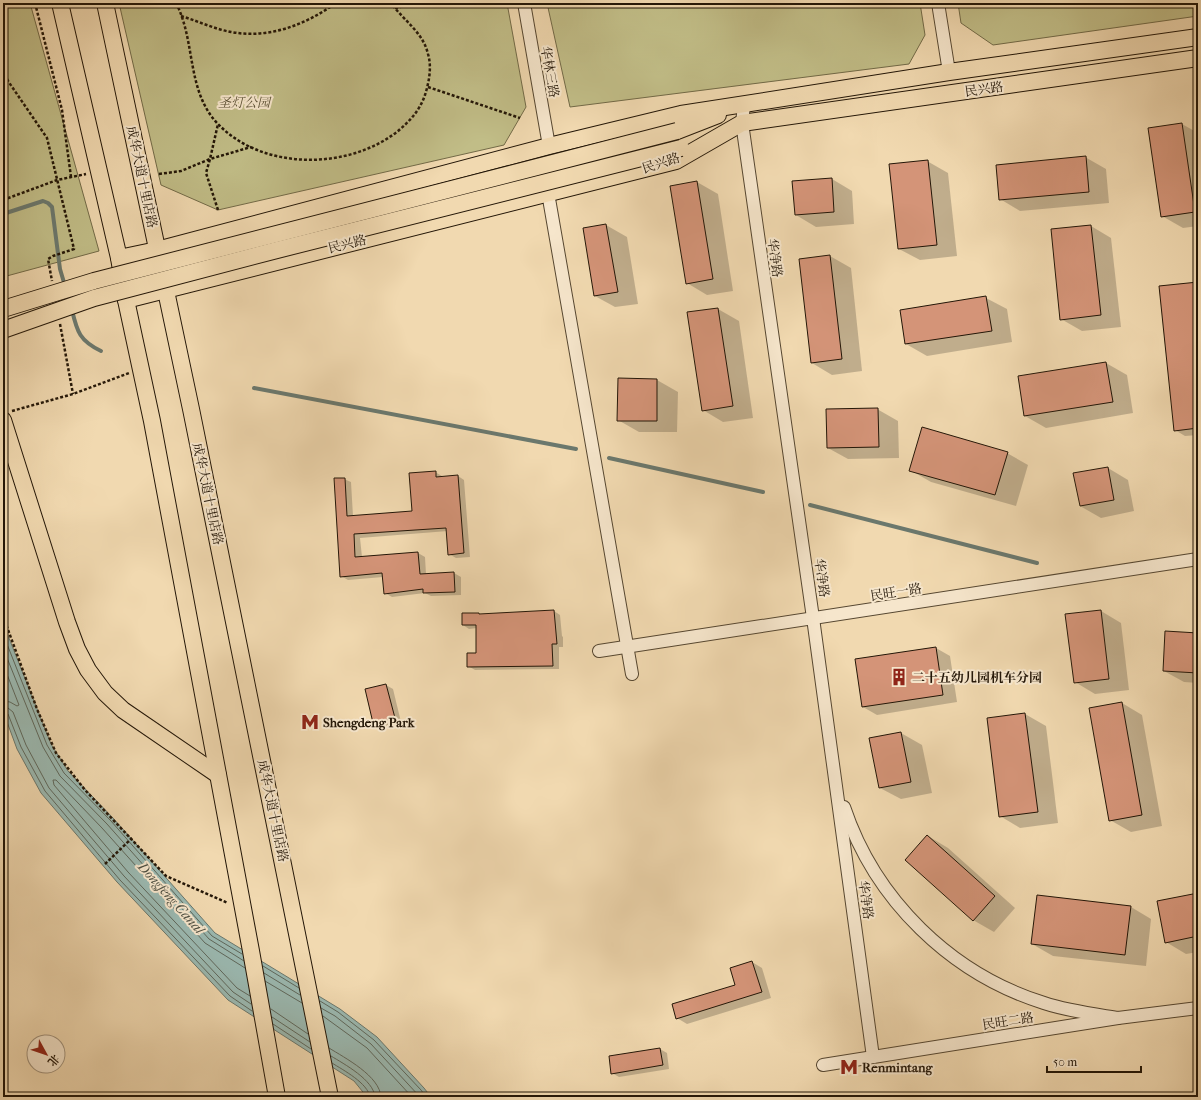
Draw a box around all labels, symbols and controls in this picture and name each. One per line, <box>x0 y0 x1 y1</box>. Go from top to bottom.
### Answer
street label: 华林三路 <box>538 45 562 99</box>
street label: 民兴路 <box>964 79 1004 99</box>
park label: 圣灯公园 <box>218 95 272 110</box>
street label: 成华大道十里店路 <box>124 125 160 229</box>
street label: 民兴路 <box>640 150 682 176</box>
street label: 民兴路 <box>326 232 368 256</box>
street label: 华净路 <box>765 238 785 278</box>
street label: 成华大道十里店路 <box>190 442 226 546</box>
street label: 华净路 <box>812 558 832 598</box>
street label: 民旺一路 <box>869 581 923 603</box>
building icon: 二十五幼儿园机车分园 <box>889 667 909 687</box>
place label: 二十五幼儿园机车分园 <box>912 670 1042 685</box>
metro station icon: Shengdeng Park <box>300 712 320 732</box>
place label: Shengdeng Park <box>323 715 416 731</box>
street label: 成华大道十里店路 <box>255 759 291 863</box>
water label: Dongfeng Canal <box>134 858 209 939</box>
street label: 华净路 <box>856 880 876 920</box>
street label: 民旺二路 <box>981 1010 1035 1032</box>
north arrow <box>26 1034 66 1074</box>
scale bar <box>1047 1048 1141 1074</box>
text: 北 <box>45 1052 62 1068</box>
text: 50 m <box>1053 1055 1077 1069</box>
metro station icon: Renmintang <box>839 1057 859 1077</box>
place label: Renmintang <box>862 1060 934 1076</box>

